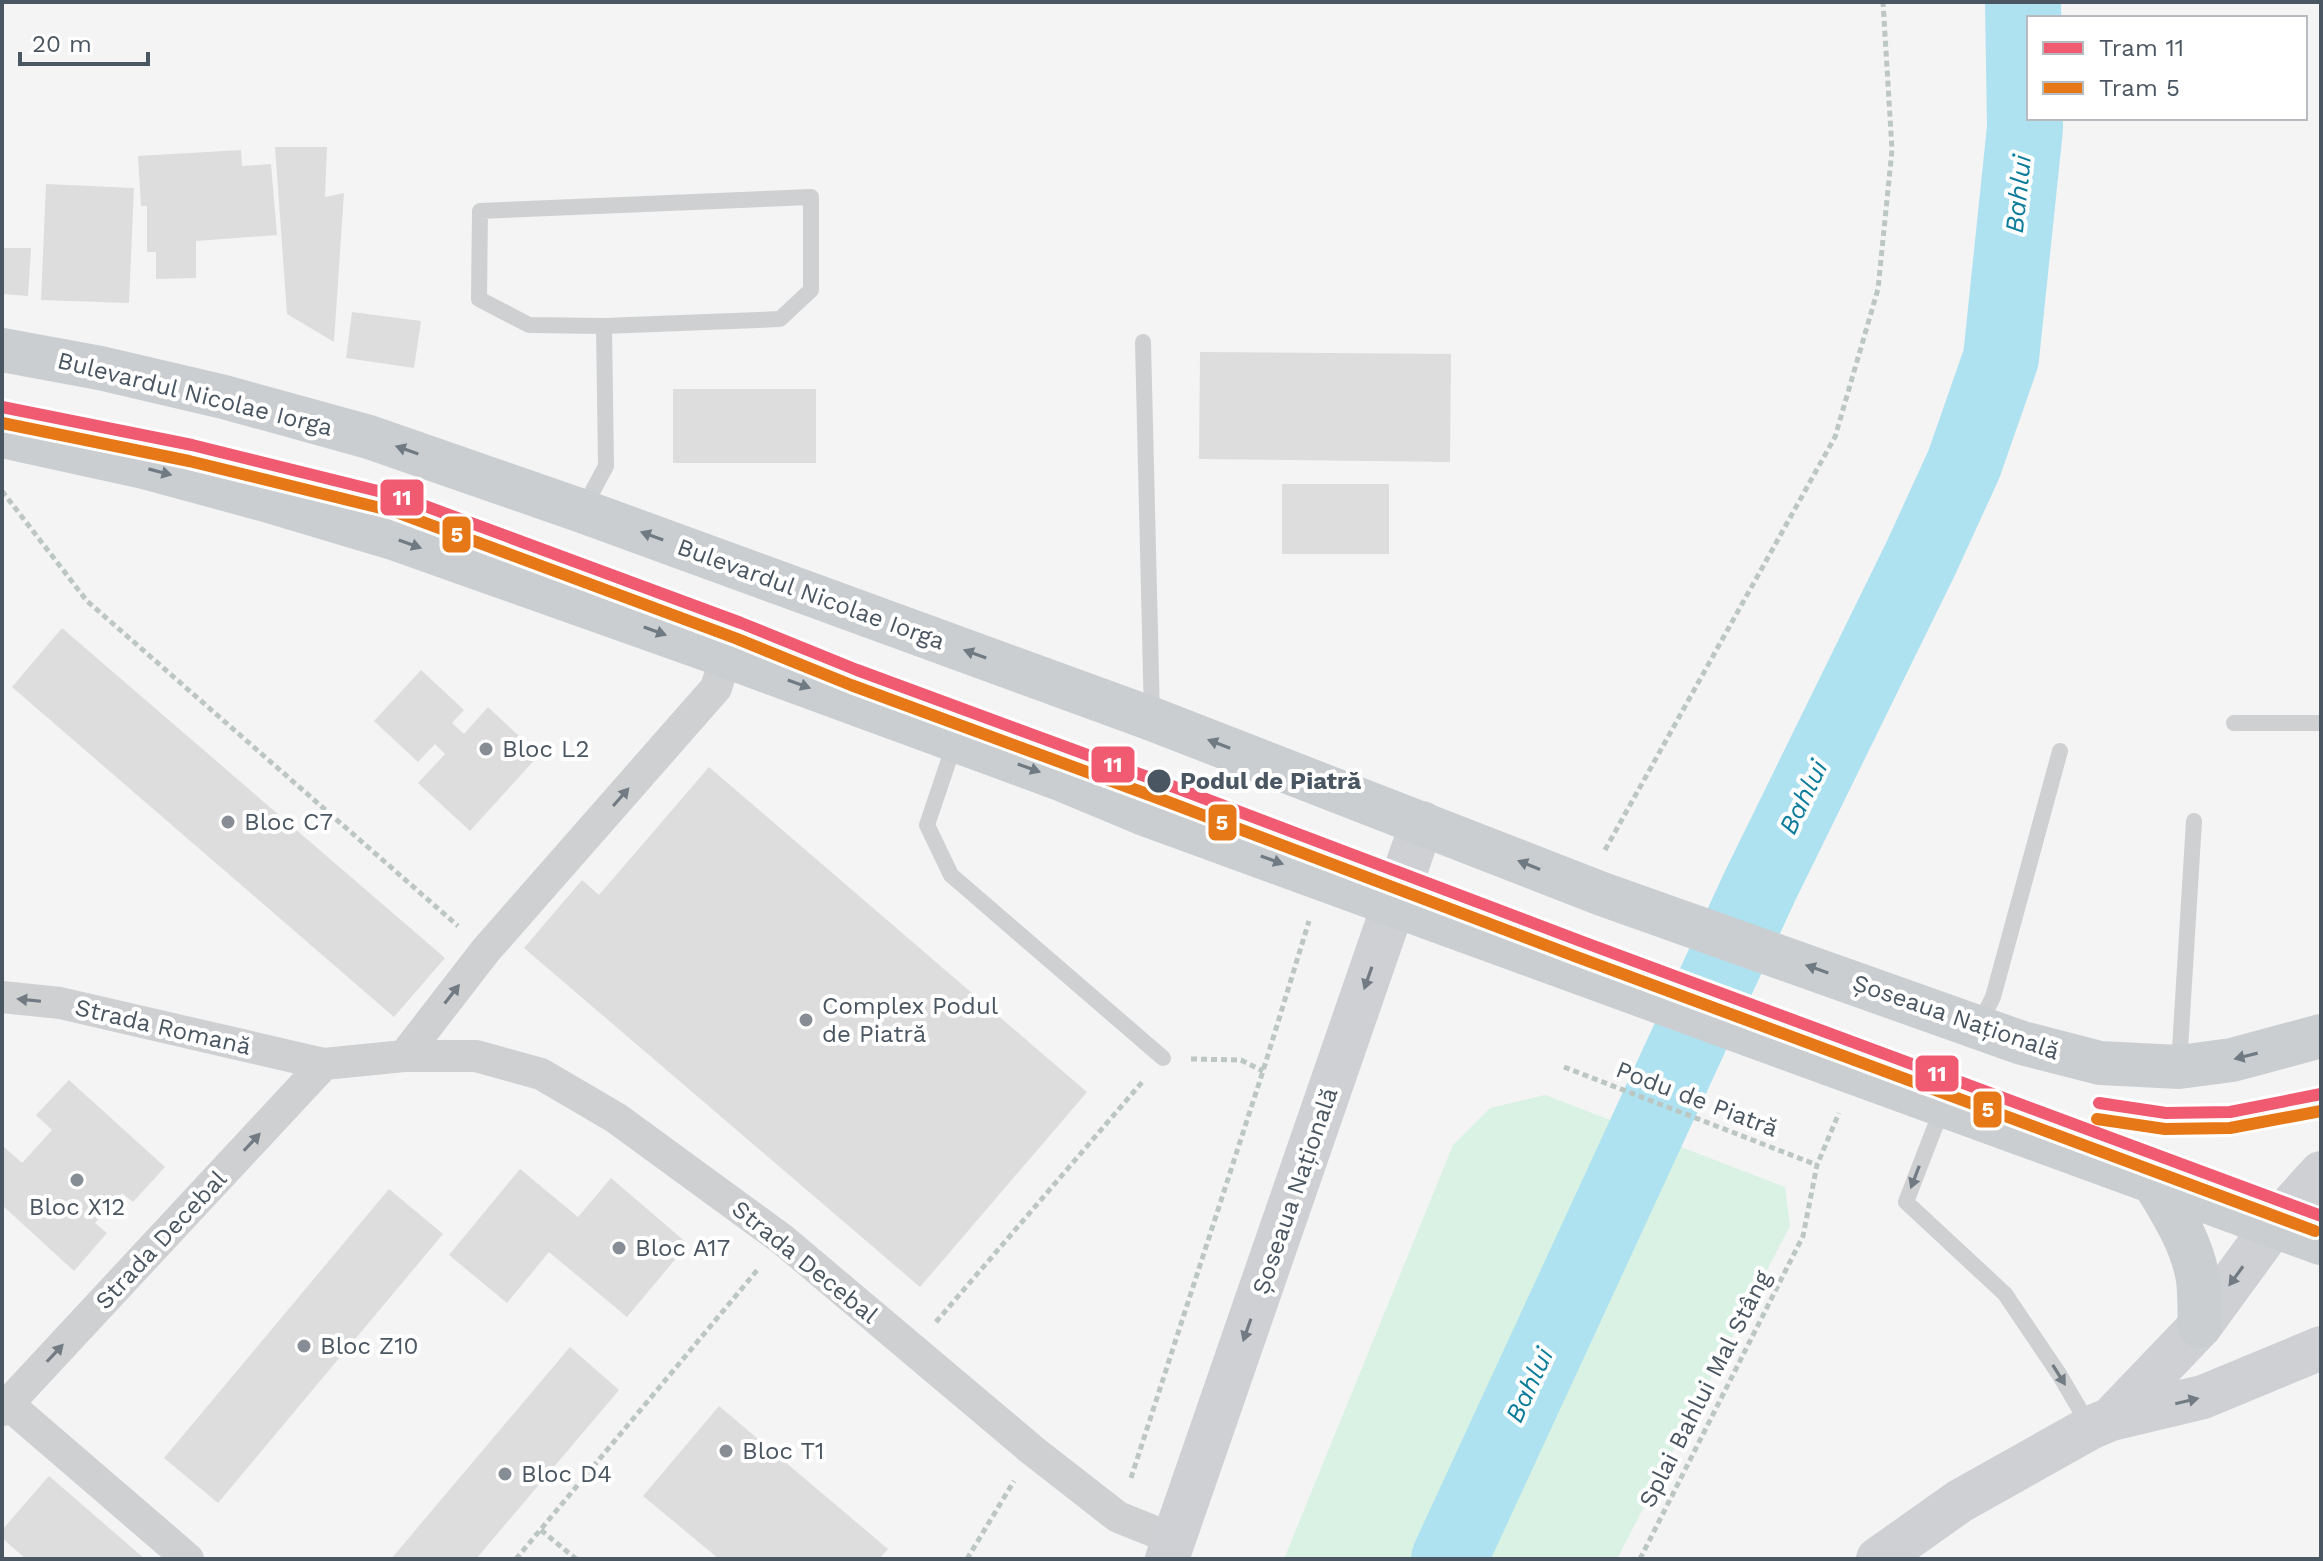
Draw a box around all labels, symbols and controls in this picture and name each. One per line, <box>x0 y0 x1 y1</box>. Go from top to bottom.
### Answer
scale bar <box>20 16 148 66</box>
legend <box>2027 16 2307 120</box>
text: 20 m <box>32 30 92 58</box>
text: Tram 11 <box>2099 34 2184 62</box>
text: Tram 5 <box>2099 74 2180 102</box>
water label: Bahlui <box>1999 152 2037 235</box>
street label: Bulevardul Nicolae Iorga <box>54 346 336 442</box>
one-way arrow <box>394 444 418 456</box>
one-way arrow <box>148 466 173 478</box>
line badge: 11 <box>379 478 425 517</box>
text: 11 <box>393 485 411 510</box>
line badge: 5 <box>441 515 472 554</box>
text: 5 <box>451 522 463 547</box>
one-way arrow <box>640 529 664 542</box>
street label: Bulevardul Nicolae Iorga <box>673 532 949 656</box>
one-way arrow <box>398 538 422 550</box>
one-way arrow <box>643 625 667 638</box>
one-way arrow <box>963 647 987 660</box>
one-way arrow <box>787 678 811 690</box>
place label: Bloc L2 <box>502 735 589 763</box>
one-way arrow <box>1207 737 1231 750</box>
marker: Bloc L2 <box>477 740 495 758</box>
line badge: 11 <box>1090 745 1136 784</box>
text: 11 <box>1104 752 1122 777</box>
water label: Bahlui <box>1772 754 1834 839</box>
one-way arrow <box>1017 762 1041 775</box>
marker: Podul de Piatră <box>1145 767 1173 795</box>
place label: Podul de Piatră <box>1180 767 1361 795</box>
one-way arrow <box>611 787 629 806</box>
line badge: 5 <box>1207 803 1238 842</box>
place label: Bloc C7 <box>244 808 333 836</box>
text: 5 <box>1216 810 1228 835</box>
marker: Bloc C7 <box>219 813 237 831</box>
one-way arrow <box>1260 855 1284 867</box>
one-way arrow <box>1517 859 1541 872</box>
one-way arrow <box>1805 963 1829 975</box>
one-way arrow <box>1361 967 1374 991</box>
street label: Șoseaua Națională <box>1849 968 2063 1066</box>
one-way arrow <box>443 984 459 1004</box>
place label: Complex Podul de Piatră <box>822 992 999 1048</box>
one-way arrow <box>16 993 41 1006</box>
street label: Strada Romană <box>72 993 254 1061</box>
marker: Complex Podul de Piatră <box>797 1011 815 1029</box>
one-way arrow <box>2233 1051 2258 1063</box>
line badge: 11 <box>1914 1054 1960 1093</box>
street label: Podu de Piatră <box>1612 1055 1782 1143</box>
text: 11 <box>1928 1061 1946 1086</box>
street label: Șoseaua Națională <box>1246 1084 1344 1298</box>
line badge: 5 <box>1972 1090 2003 1129</box>
text: 5 <box>1982 1097 1994 1122</box>
one-way arrow <box>242 1133 260 1152</box>
street label: Strada Decebal <box>90 1164 233 1315</box>
one-way arrow <box>1909 1165 1922 1189</box>
marker: Bloc X12 <box>68 1171 86 1189</box>
place label: Bloc X12 <box>29 1193 125 1221</box>
street label: Strada Decebal <box>727 1195 884 1330</box>
place label: Bloc A17 <box>635 1234 730 1262</box>
marker: Bloc A17 <box>610 1239 628 1257</box>
one-way arrow <box>2228 1265 2244 1287</box>
street label: Splai Bahlui Mal Stâng <box>1633 1266 1777 1512</box>
one-way arrow <box>1240 1318 1252 1342</box>
place label: Bloc Z10 <box>320 1332 418 1360</box>
marker: Bloc Z10 <box>295 1337 313 1355</box>
water label: Bahlui <box>1499 1342 1560 1427</box>
one-way arrow <box>46 1344 64 1363</box>
one-way arrow <box>2052 1364 2066 1386</box>
one-way arrow <box>2174 1394 2199 1407</box>
place label: Bloc T1 <box>742 1437 824 1465</box>
marker: Bloc T1 <box>717 1442 735 1460</box>
place label: Bloc D4 <box>521 1460 612 1488</box>
marker: Bloc D4 <box>496 1465 514 1483</box>

